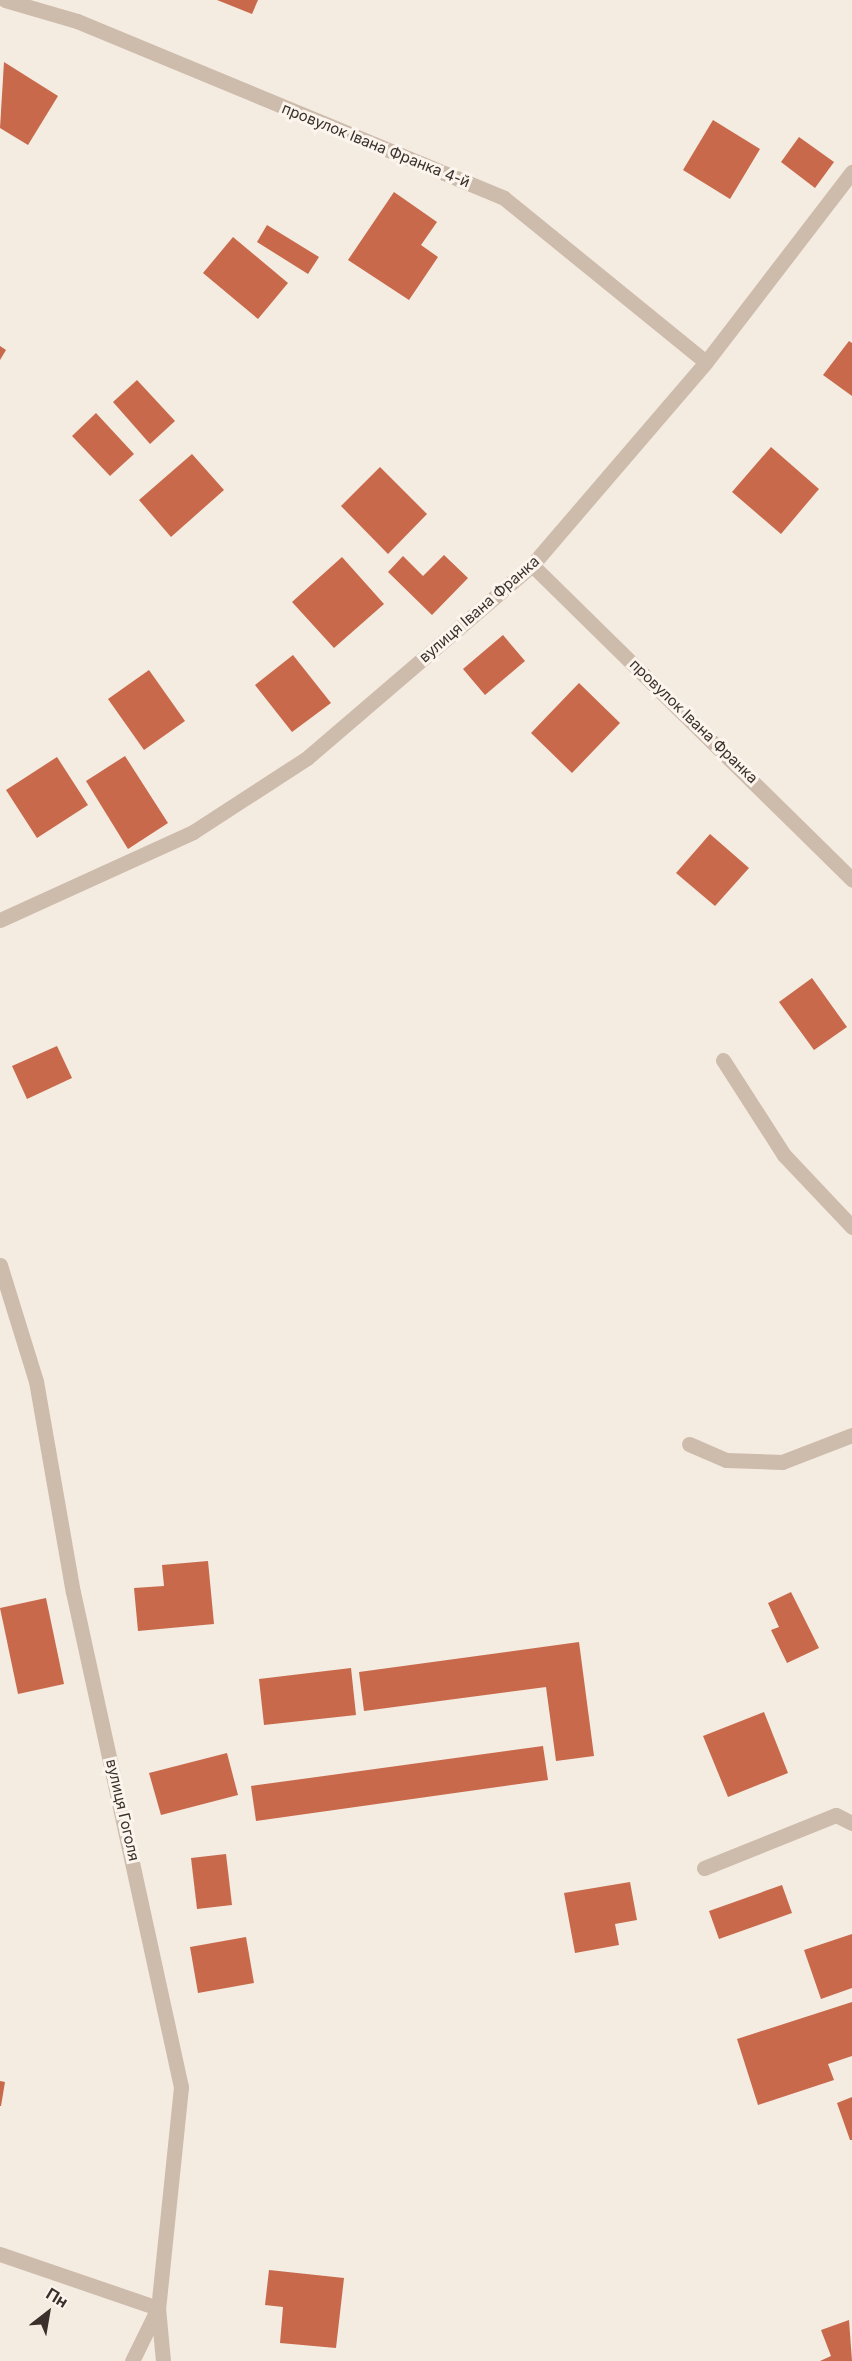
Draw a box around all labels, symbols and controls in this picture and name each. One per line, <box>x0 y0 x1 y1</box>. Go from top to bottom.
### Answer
street label: провулок Івана Франка 4-й <box>279 99 473 191</box>
street label: вулиця Івана Франка <box>415 552 543 666</box>
street label: провулок Івана Франка <box>626 655 762 787</box>
street label: вулиця Гоголя <box>103 1757 143 1863</box>
north arrow <box>18 2283 78 2343</box>
text: Пн <box>43 2283 72 2312</box>

